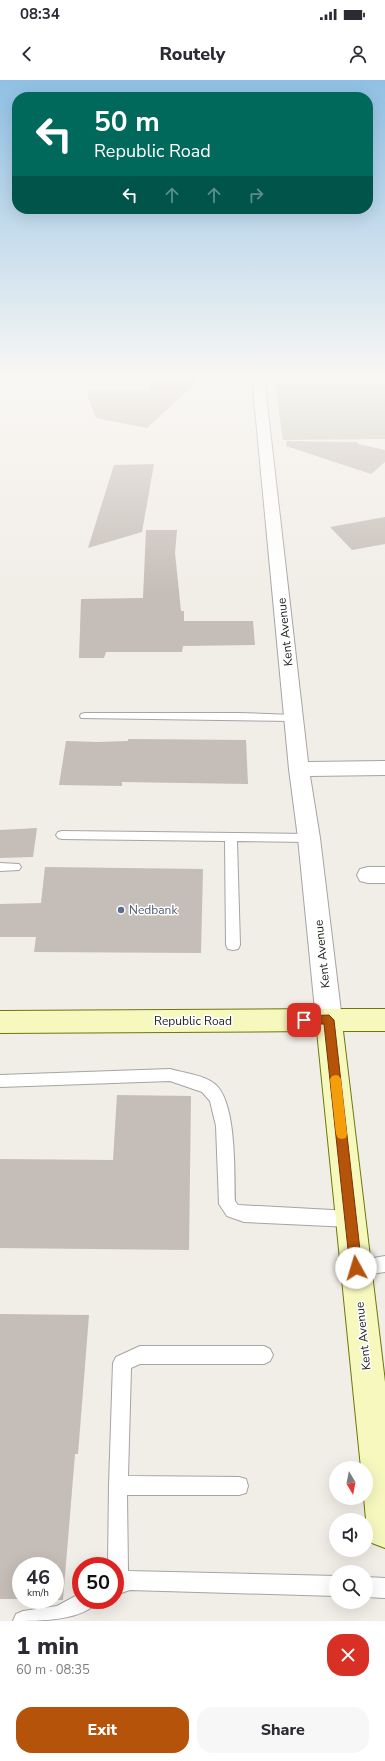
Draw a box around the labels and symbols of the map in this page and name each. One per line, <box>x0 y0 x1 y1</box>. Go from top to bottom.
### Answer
street label: Kent Avenue <box>273 597 297 667</box>
place label: Nedbank <box>129 902 178 918</box>
marker: Nedbank <box>116 905 126 915</box>
street label: Kent Avenue <box>310 919 334 989</box>
pin <box>287 1003 321 1037</box>
street label: Republic Road <box>154 1013 232 1029</box>
position arrow <box>335 1247 377 1289</box>
street label: Kent Avenue <box>351 1301 375 1371</box>
north arrow <box>329 1461 373 1505</box>
speed limit sign: 50 <box>72 1557 124 1609</box>

